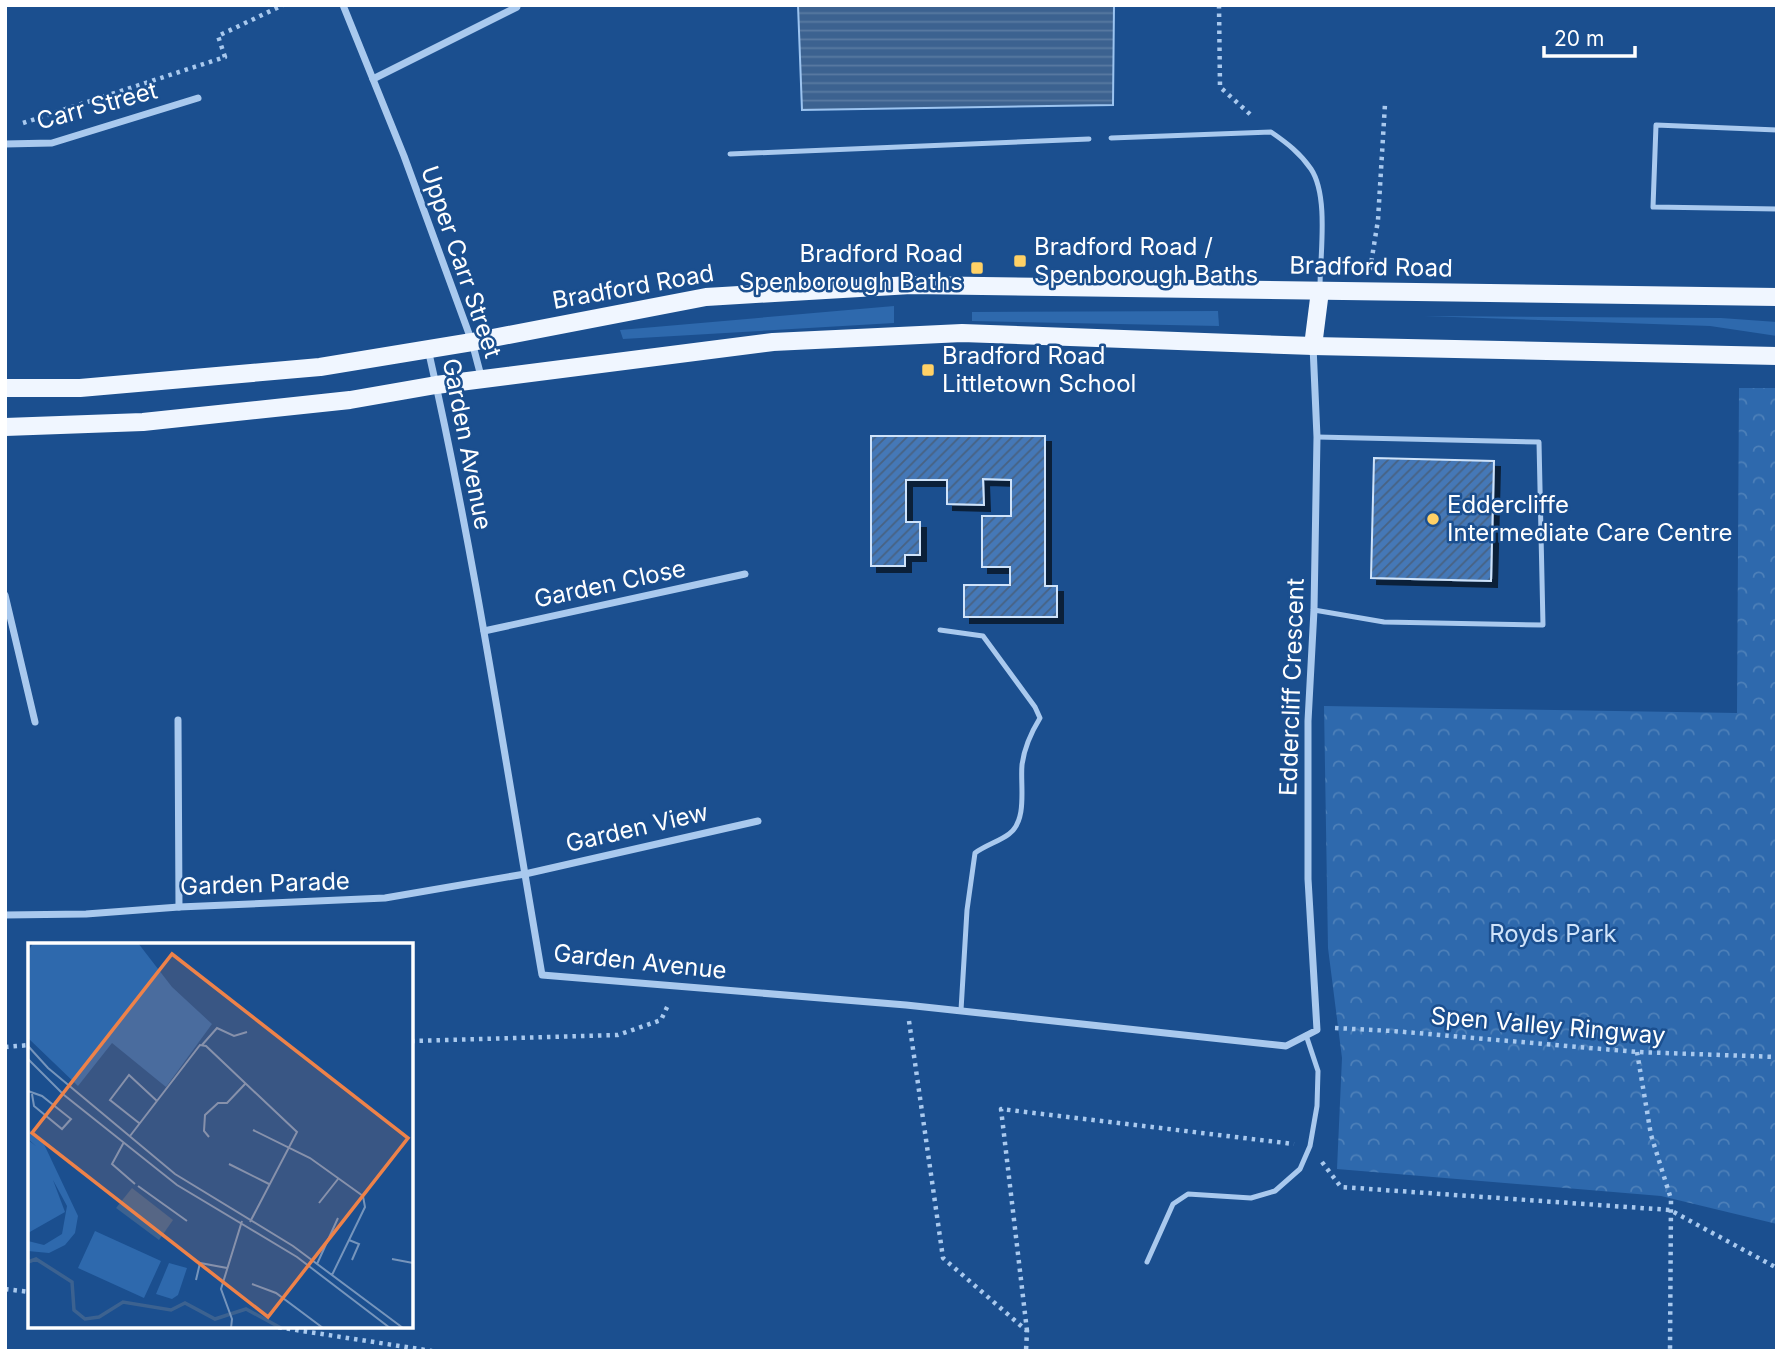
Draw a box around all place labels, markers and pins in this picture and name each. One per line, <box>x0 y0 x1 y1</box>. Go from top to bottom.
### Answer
place label: Bradford Road / Spenborough Baths <box>1034 232 1258 289</box>
place label: Bradford Road Spenborough Baths <box>739 239 963 296</box>
marker: Bradford Road / Spenborough Baths <box>1012 253 1028 269</box>
marker: Bradford Road Spenborough Baths <box>969 260 985 276</box>
place label: Bradford Road Littletown School <box>942 341 1136 398</box>
marker: Bradford Road Littletown School <box>920 362 936 378</box>
place label: Eddercliffe Intermediate Care Centre <box>1447 490 1733 547</box>
marker: Eddercliffe Intermediate Care Centre <box>1425 511 1441 527</box>

